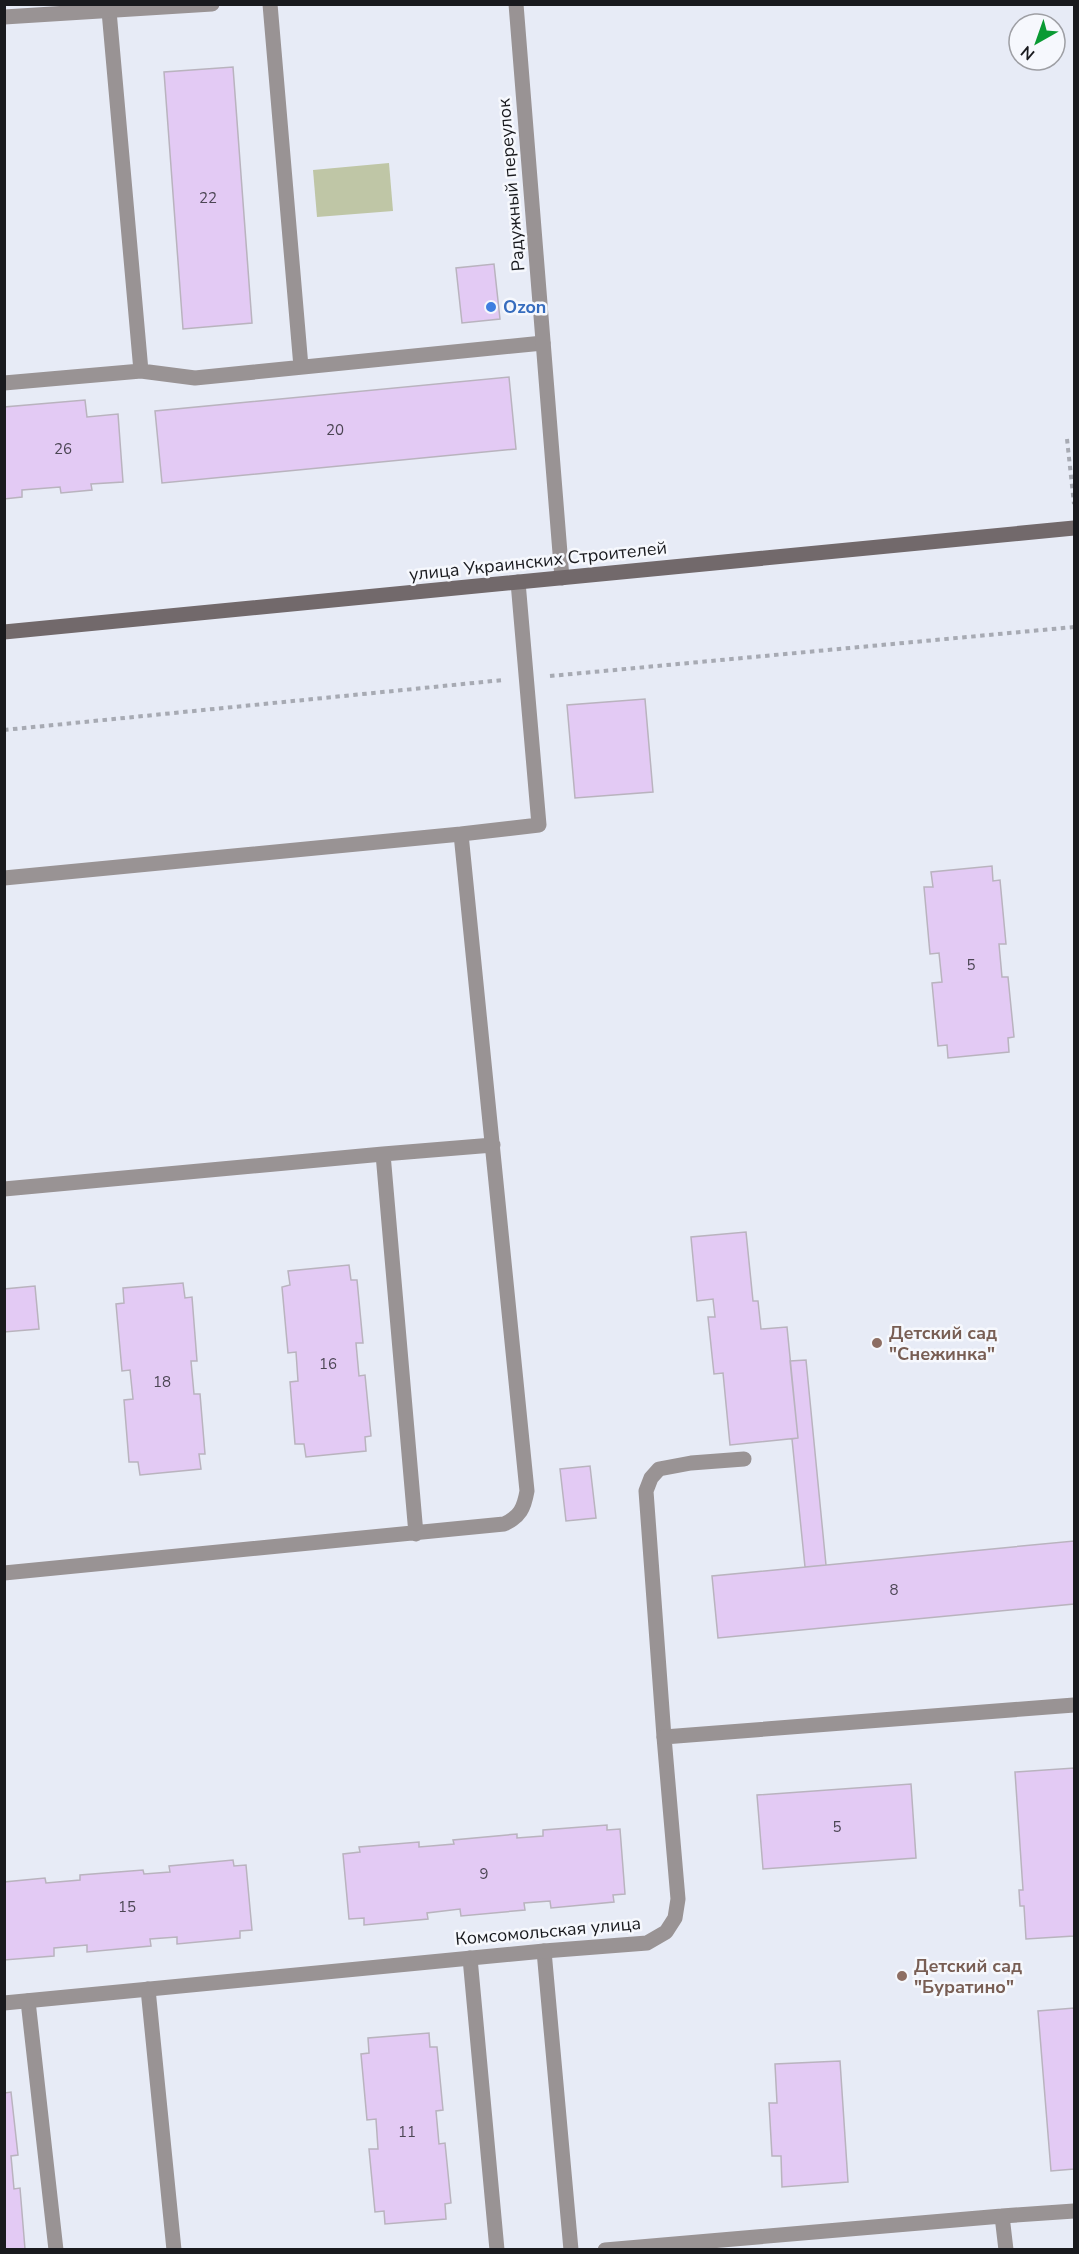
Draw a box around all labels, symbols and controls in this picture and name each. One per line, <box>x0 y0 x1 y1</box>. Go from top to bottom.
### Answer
north arrow <box>1007 12 1067 72</box>
text: N <box>1016 40 1040 65</box>
street label: Радужный переулок <box>491 97 531 272</box>
house number: 22 <box>199 188 217 208</box>
place label: Ozon <box>503 295 546 319</box>
marker: Ozon <box>484 300 498 314</box>
house number: 20 <box>326 420 344 440</box>
house number: 26 <box>54 439 72 459</box>
street label: улица Украинских Строителей <box>408 536 668 586</box>
house number: 5 <box>966 955 976 975</box>
place label: Детский сад "Снежинка" <box>889 1321 997 1366</box>
marker: Детский сад "Снежинка" <box>870 1336 884 1350</box>
house number: 16 <box>319 1354 337 1374</box>
house number: 18 <box>153 1372 171 1392</box>
house number: 8 <box>889 1580 899 1600</box>
house number: 5 <box>832 1817 842 1837</box>
house number: 9 <box>479 1864 489 1884</box>
house number: 15 <box>118 1897 136 1917</box>
street label: Комсомольская улица <box>454 1911 642 1951</box>
place label: Детский сад "Буратино" <box>914 1954 1022 1999</box>
marker: Детский сад "Буратино" <box>895 1969 909 1983</box>
house number: 11 <box>398 2122 416 2142</box>

